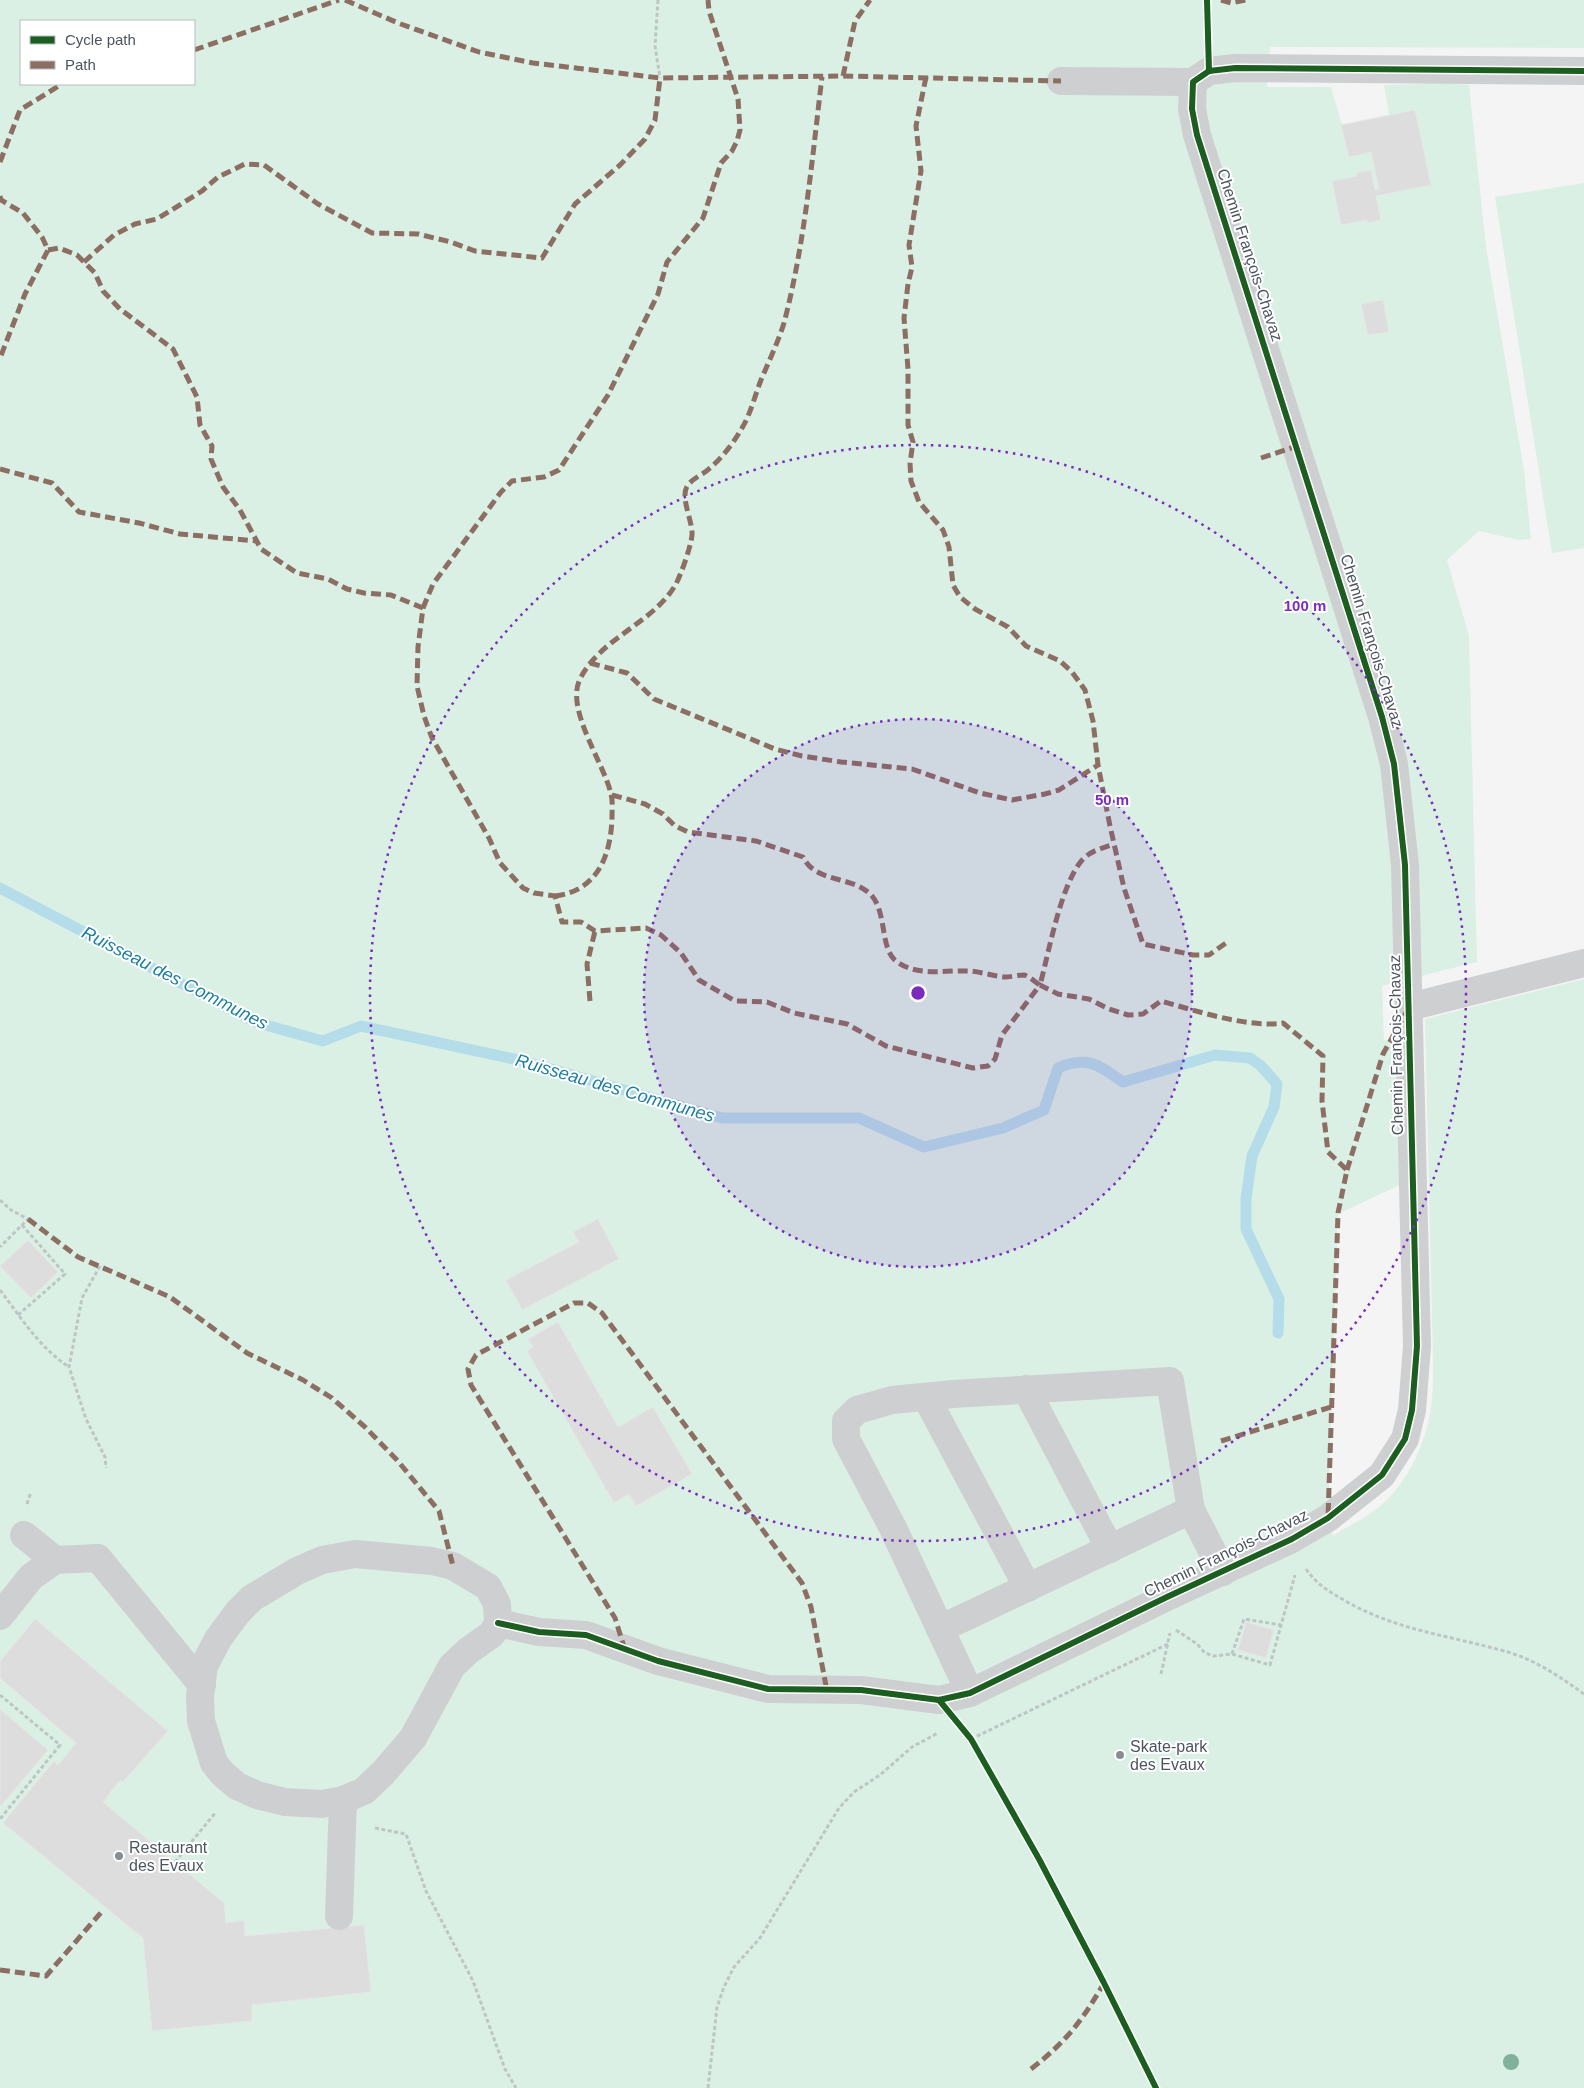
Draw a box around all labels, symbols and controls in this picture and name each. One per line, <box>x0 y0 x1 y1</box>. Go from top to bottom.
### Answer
legend <box>20 20 195 85</box>
text: Cycle path <box>65 31 136 48</box>
text: Path <box>65 56 96 73</box>
street label: Chemin François-Chavaz <box>1214 167 1286 343</box>
street label: Chemin François-Chavaz <box>1337 552 1407 730</box>
text: 100 m <box>1284 597 1326 614</box>
text: 50 m <box>1095 791 1129 808</box>
water label: Ruisseau des Communes <box>79 922 271 1034</box>
street label: Chemin François-Chavaz <box>1386 955 1406 1135</box>
centre of rings <box>909 984 927 1002</box>
water label: Ruisseau des Communes <box>513 1050 717 1126</box>
street label: Chemin François-Chavaz <box>1141 1506 1311 1600</box>
place label: Skate-park des Evaux <box>1130 1738 1208 1773</box>
marker: Skate-park des Evaux <box>1114 1749 1126 1761</box>
place label: Restaurant des Evaux <box>129 1839 208 1874</box>
marker: Restaurant des Evaux <box>113 1850 125 1862</box>

